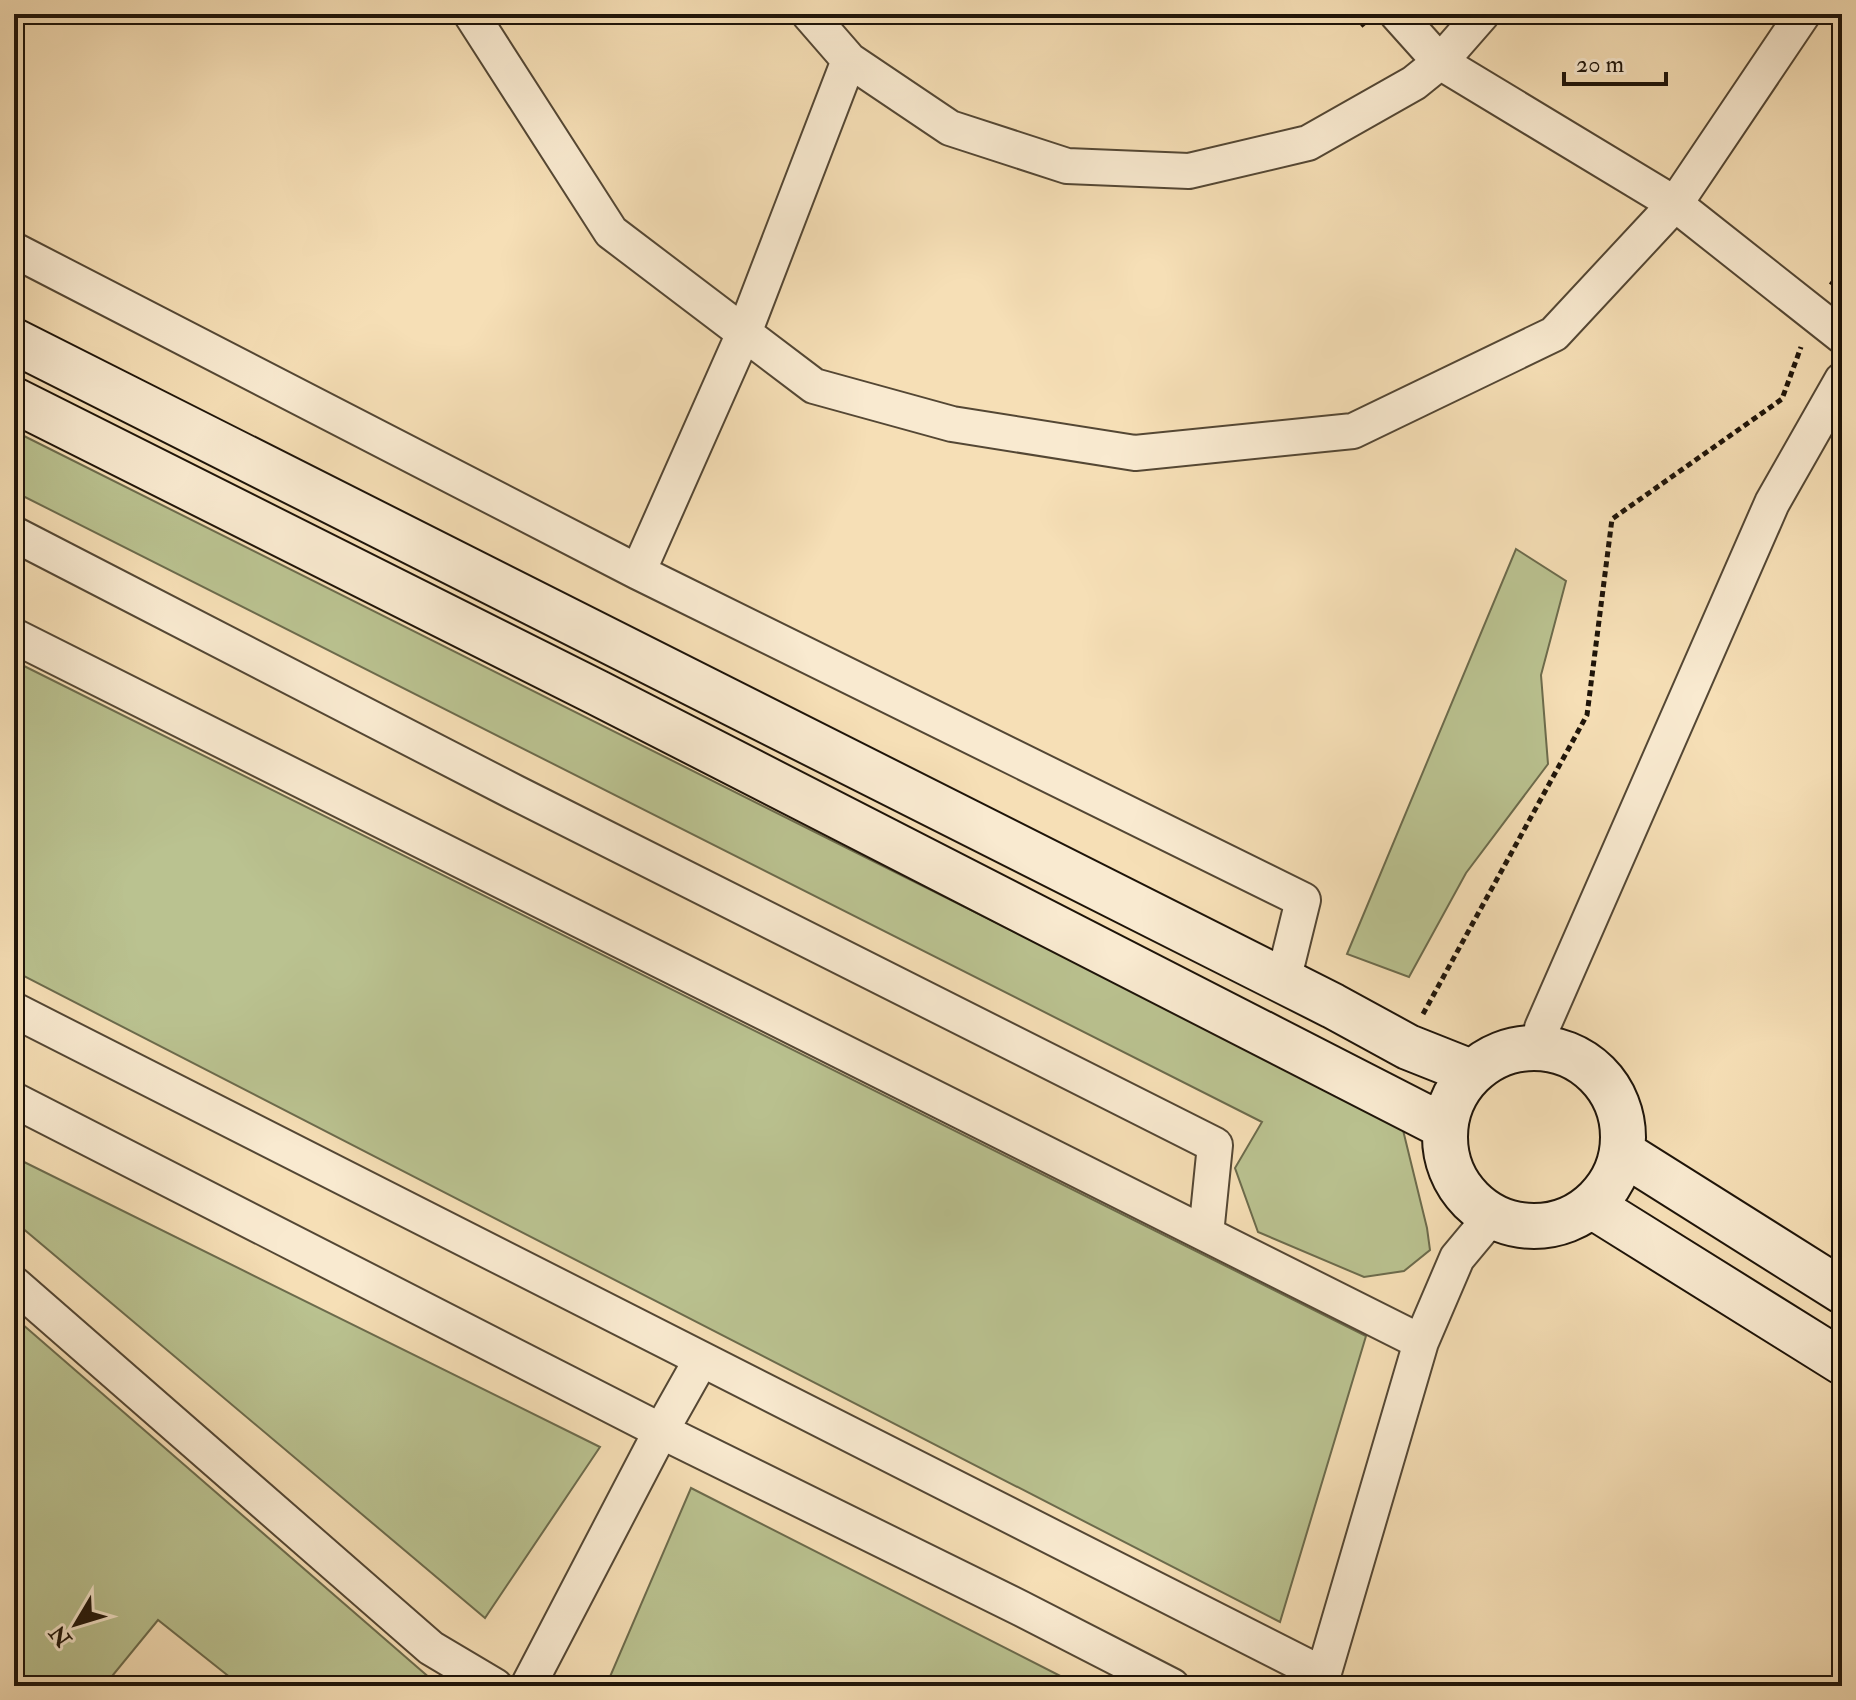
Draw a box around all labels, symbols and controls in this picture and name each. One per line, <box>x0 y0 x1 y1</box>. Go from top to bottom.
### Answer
scale bar <box>1564 36 1666 86</box>
text: 20 m <box>1576 49 1625 80</box>
north arrow <box>36 1584 116 1664</box>
text: N <box>44 1619 79 1653</box>

